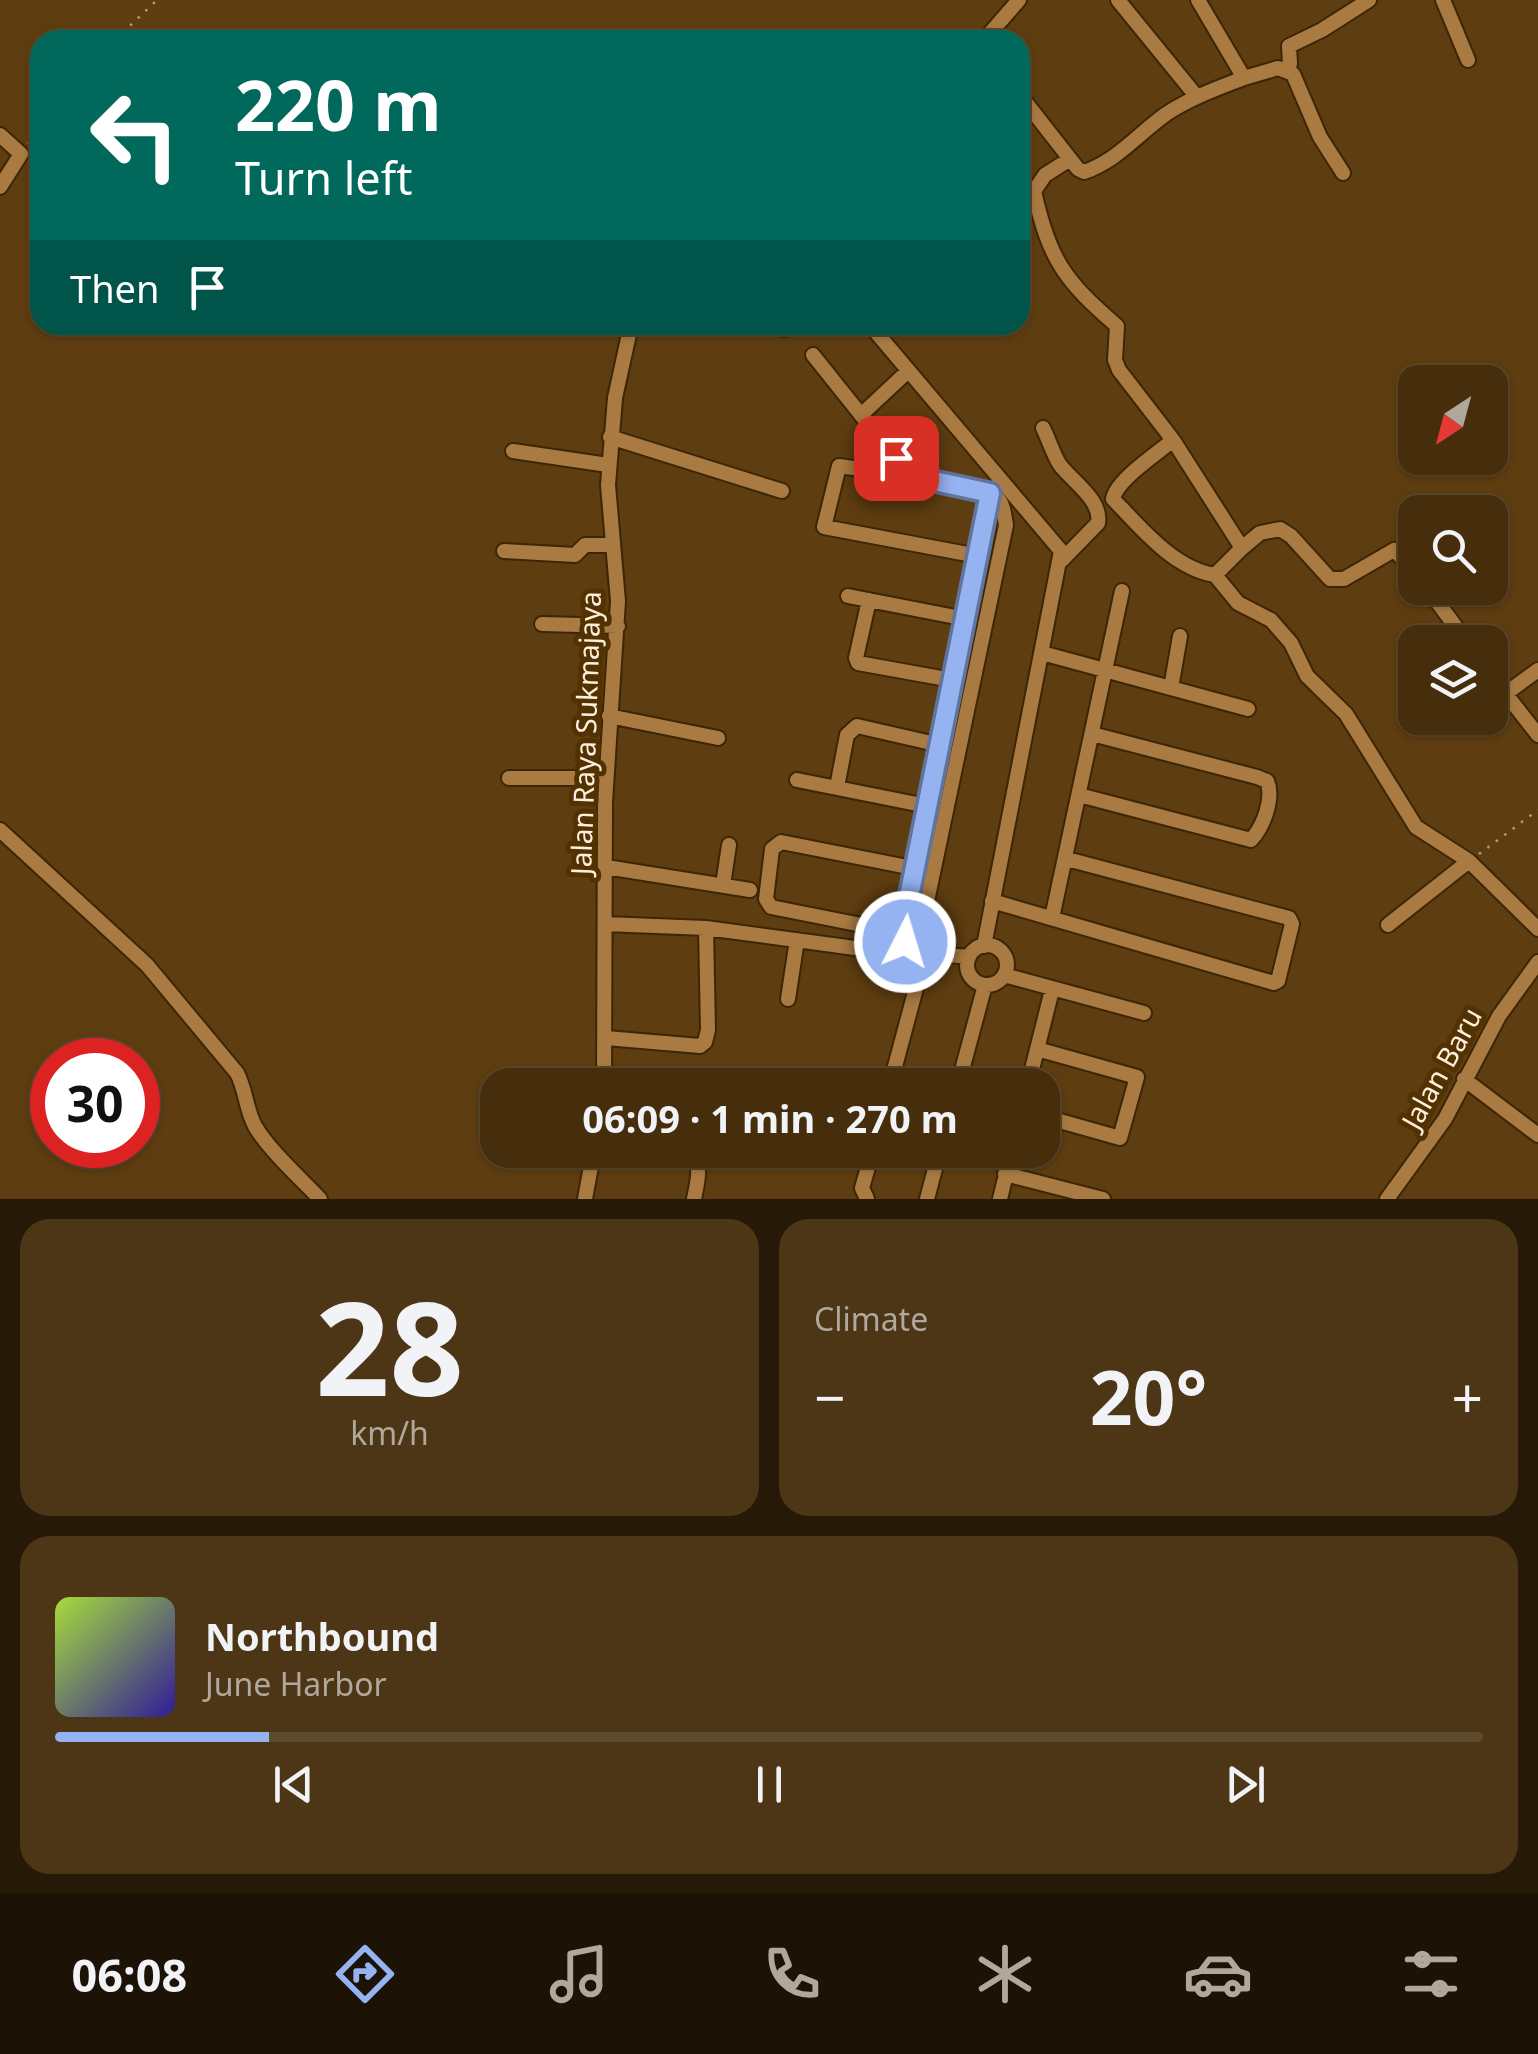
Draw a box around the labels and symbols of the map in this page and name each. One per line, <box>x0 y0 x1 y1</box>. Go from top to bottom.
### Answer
north arrow <box>1398 365 1508 475</box>
pin <box>854 416 939 501</box>
street label: Jalan Raya Sukmajaya <box>561 591 609 878</box>
position arrow <box>853 890 957 994</box>
street label: Jalan Baru <box>1391 1000 1490 1138</box>
speed limit sign: 30 <box>30 1038 160 1168</box>

